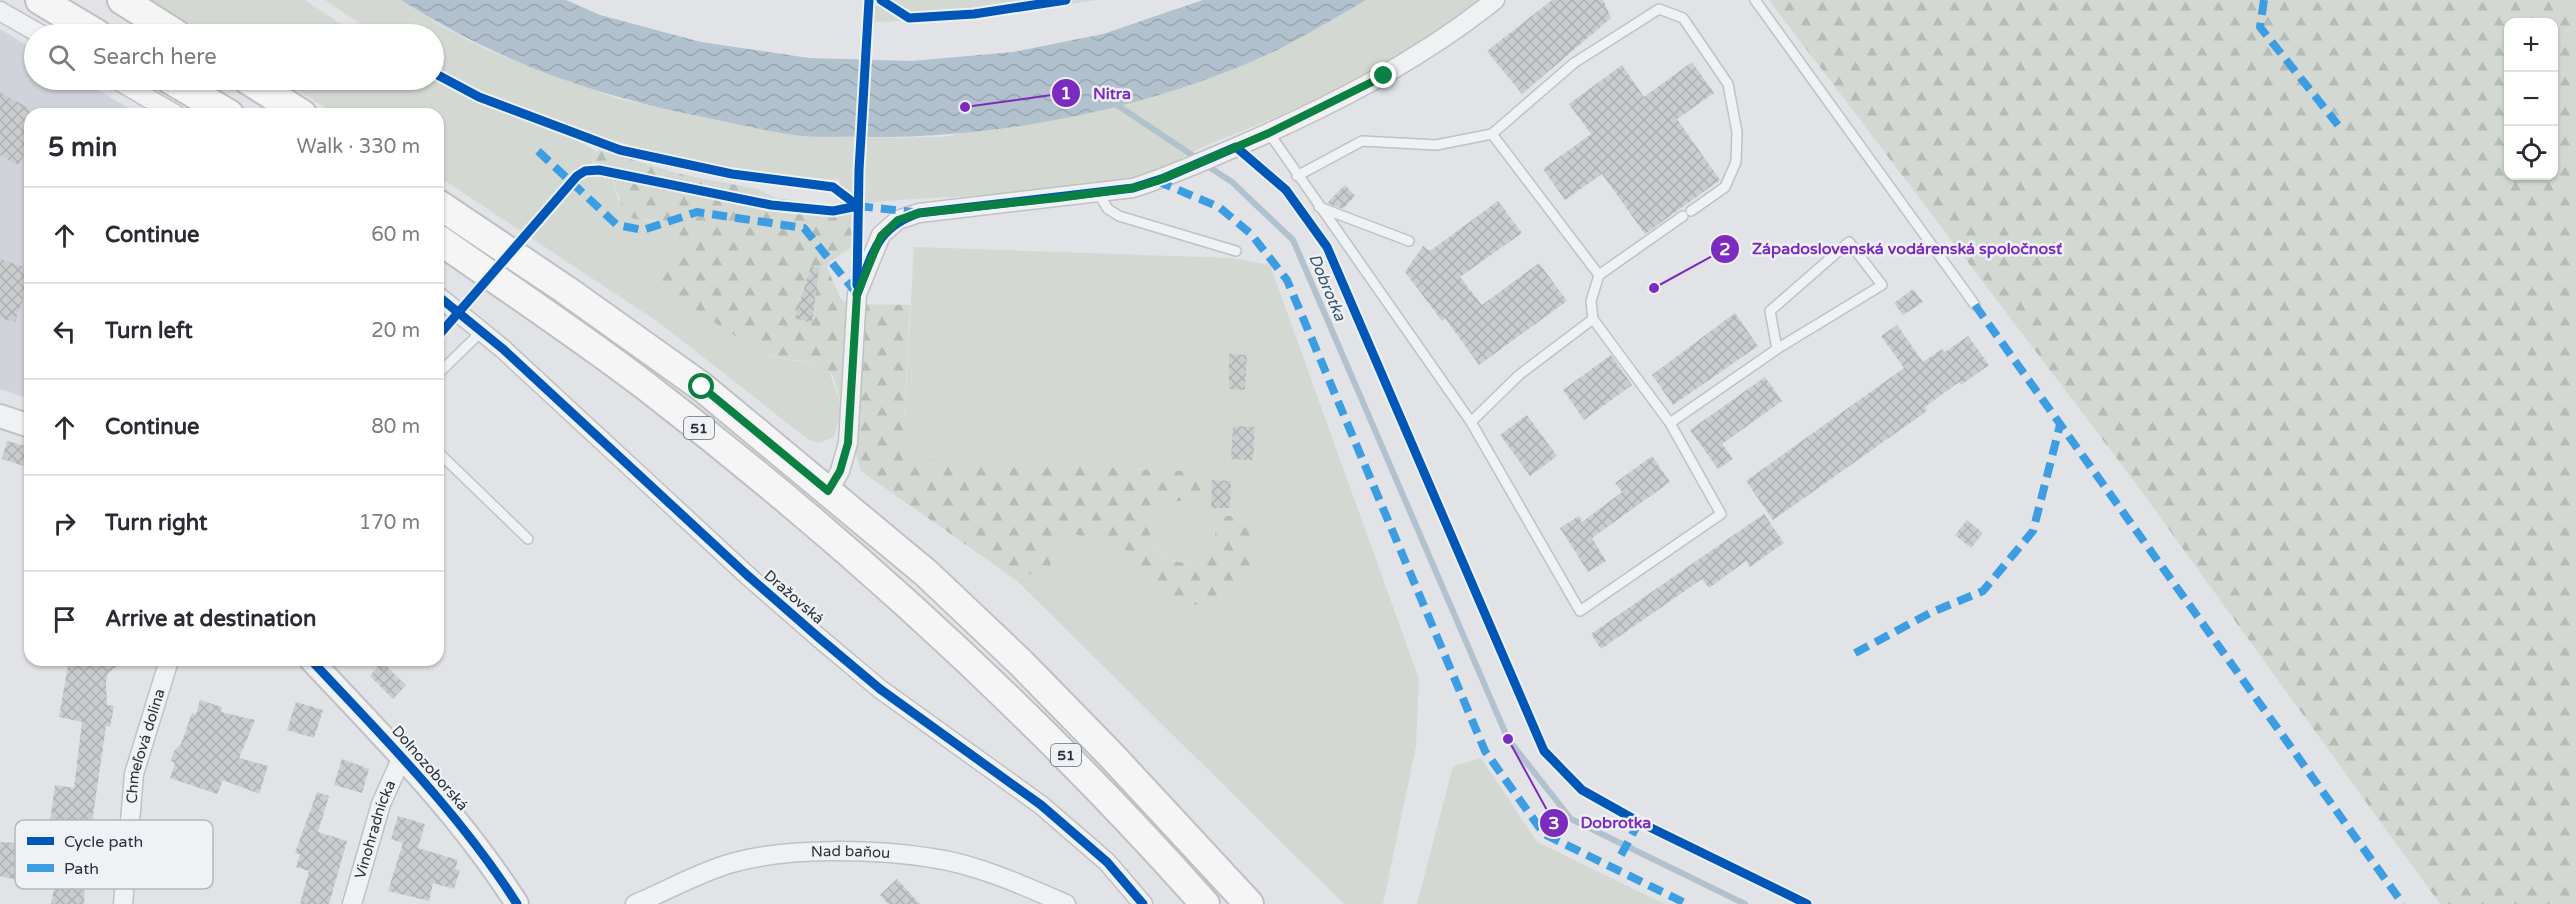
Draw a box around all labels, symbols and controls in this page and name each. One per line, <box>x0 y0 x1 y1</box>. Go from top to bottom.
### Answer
map controls <box>2504 18 2558 180</box>
button: + <box>2504 18 2558 72</box>
search box <box>24 24 444 90</box>
icon: search <box>45 41 78 74</box>
text: Search here <box>93 44 217 70</box>
route end <box>1370 62 1396 88</box>
button: − <box>2504 72 2558 126</box>
callout: Nitra <box>1051 76 1143 110</box>
text: 1 <box>1060 82 1072 104</box>
text: Nitra <box>1093 84 1131 104</box>
button: locate <box>2504 126 2558 180</box>
text: 5 min <box>48 132 117 163</box>
text: Walk · 330 m <box>297 135 420 159</box>
icon: ahead <box>48 219 81 252</box>
text: Continue <box>105 222 200 248</box>
text: 60 m <box>371 223 420 247</box>
callout: Západoslovenská vodárenská spoločnosť <box>1710 232 2074 266</box>
text: 2 <box>1719 238 1731 260</box>
text: Západoslovenská vodárenská spoločnosť <box>1752 239 2063 259</box>
water label: Dobrotka <box>1304 251 1350 325</box>
icon: left <box>48 315 81 348</box>
text: Turn left <box>105 318 193 344</box>
text: 20 m <box>371 319 420 343</box>
route start <box>688 373 714 399</box>
icon: ahead <box>48 411 81 444</box>
text: Continue <box>105 414 200 440</box>
text: 80 m <box>371 415 420 439</box>
road number: 51 <box>684 417 714 439</box>
icon: right <box>48 507 81 540</box>
text: Turn right <box>105 510 207 536</box>
text: 170 m <box>359 511 420 535</box>
street label: Dražovská <box>760 566 828 628</box>
icon: arrive <box>48 603 81 636</box>
text: Arrive at destination <box>105 606 316 632</box>
street label: Chmeľová dolina <box>123 686 169 804</box>
street label: Dolnozoborská <box>388 722 472 814</box>
road number: 51 <box>1051 744 1081 766</box>
street label: Vinohradnícka <box>351 777 399 881</box>
callout: Dobrotka <box>1539 806 1664 840</box>
text: 3 <box>1548 812 1560 834</box>
text: Dobrotka <box>1581 813 1651 833</box>
legend <box>15 820 213 889</box>
text: Cycle path <box>64 832 143 852</box>
street label: Nad baňou <box>811 842 891 862</box>
text: Path <box>64 859 99 879</box>

